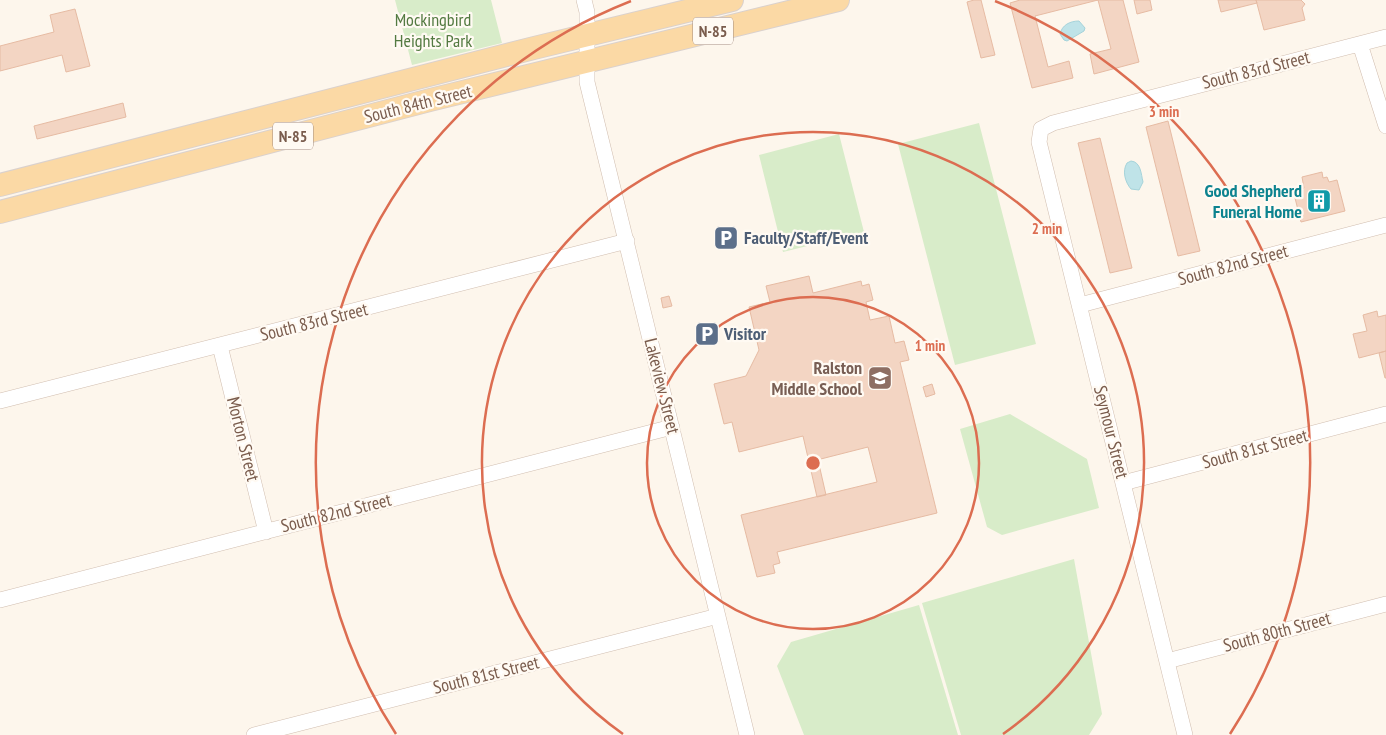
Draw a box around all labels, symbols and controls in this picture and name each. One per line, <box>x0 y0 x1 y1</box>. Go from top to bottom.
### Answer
park label: Mockingbird Heights Park <box>394 8 472 52</box>
road number: N-85 <box>693 18 733 44</box>
street label: South 83rd Street <box>1200 45 1312 94</box>
street label: South 84th Street <box>362 79 474 128</box>
text: 3 min <box>1149 102 1179 121</box>
road number: N-85 <box>273 122 313 150</box>
place label: Good Shepherd Funeral Home <box>1204 179 1302 223</box>
building icon: Good Shepherd Funeral Home <box>1306 188 1332 214</box>
text: 2 min <box>1032 219 1062 238</box>
parking icon: Faculty/Staff/Event <box>713 225 739 251</box>
place label: Faculty/Staff/Event <box>744 226 869 249</box>
street label: South 82nd Street <box>1175 239 1290 290</box>
street label: South 83rd Street <box>258 297 370 346</box>
parking icon: Visitor <box>694 321 720 347</box>
place label: Visitor <box>723 322 767 345</box>
street label: Lakeview Street <box>639 336 685 436</box>
text: 1 min <box>915 336 945 355</box>
place label: Ralston Middle School <box>772 356 863 400</box>
school or university icon: Ralston Middle School <box>867 365 893 391</box>
street label: Seymour Street <box>1089 383 1134 481</box>
street label: Morton Street <box>222 394 265 484</box>
street label: South 81st Street <box>1200 423 1310 474</box>
centre of rings <box>804 454 822 472</box>
street label: South 82nd Street <box>278 488 394 537</box>
street label: South 80th Street <box>1221 606 1333 657</box>
street label: South 81st Street <box>431 650 541 699</box>

